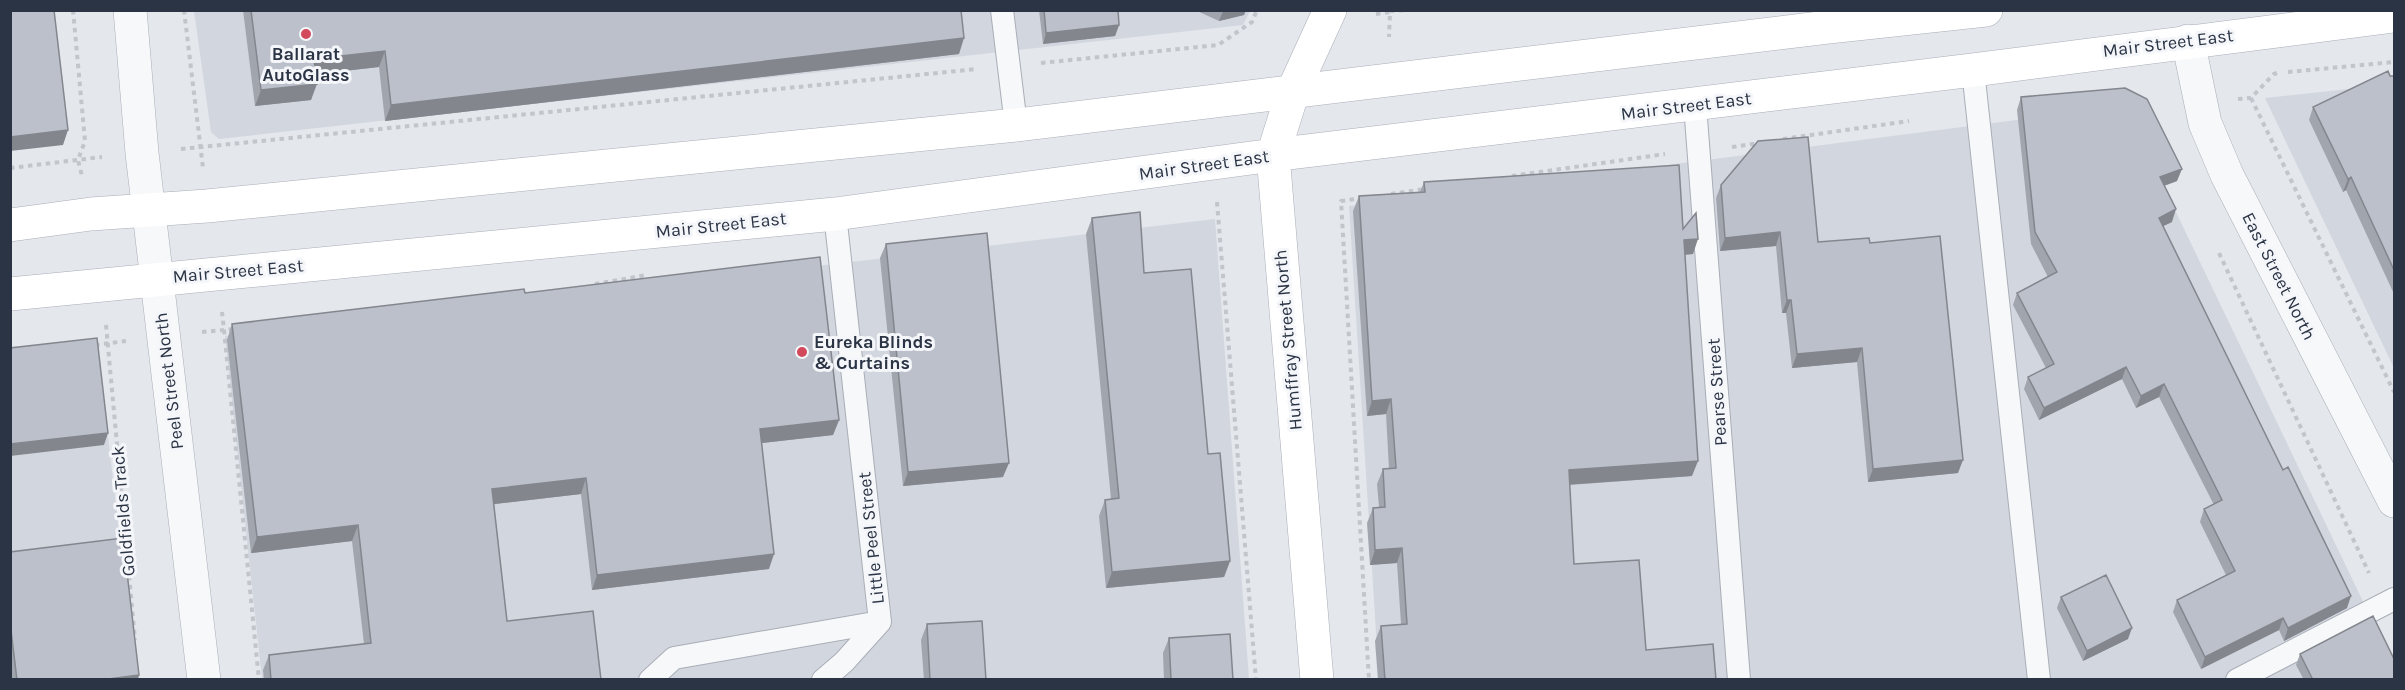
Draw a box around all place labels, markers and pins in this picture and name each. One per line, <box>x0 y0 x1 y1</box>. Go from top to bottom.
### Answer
marker: Ballarat AutoGlass <box>299 27 313 41</box>
place label: Ballarat AutoGlass <box>262 43 350 86</box>
place label: Eureka Blinds & Curtains <box>814 331 933 374</box>
marker: Eureka Blinds & Curtains <box>795 345 809 359</box>

